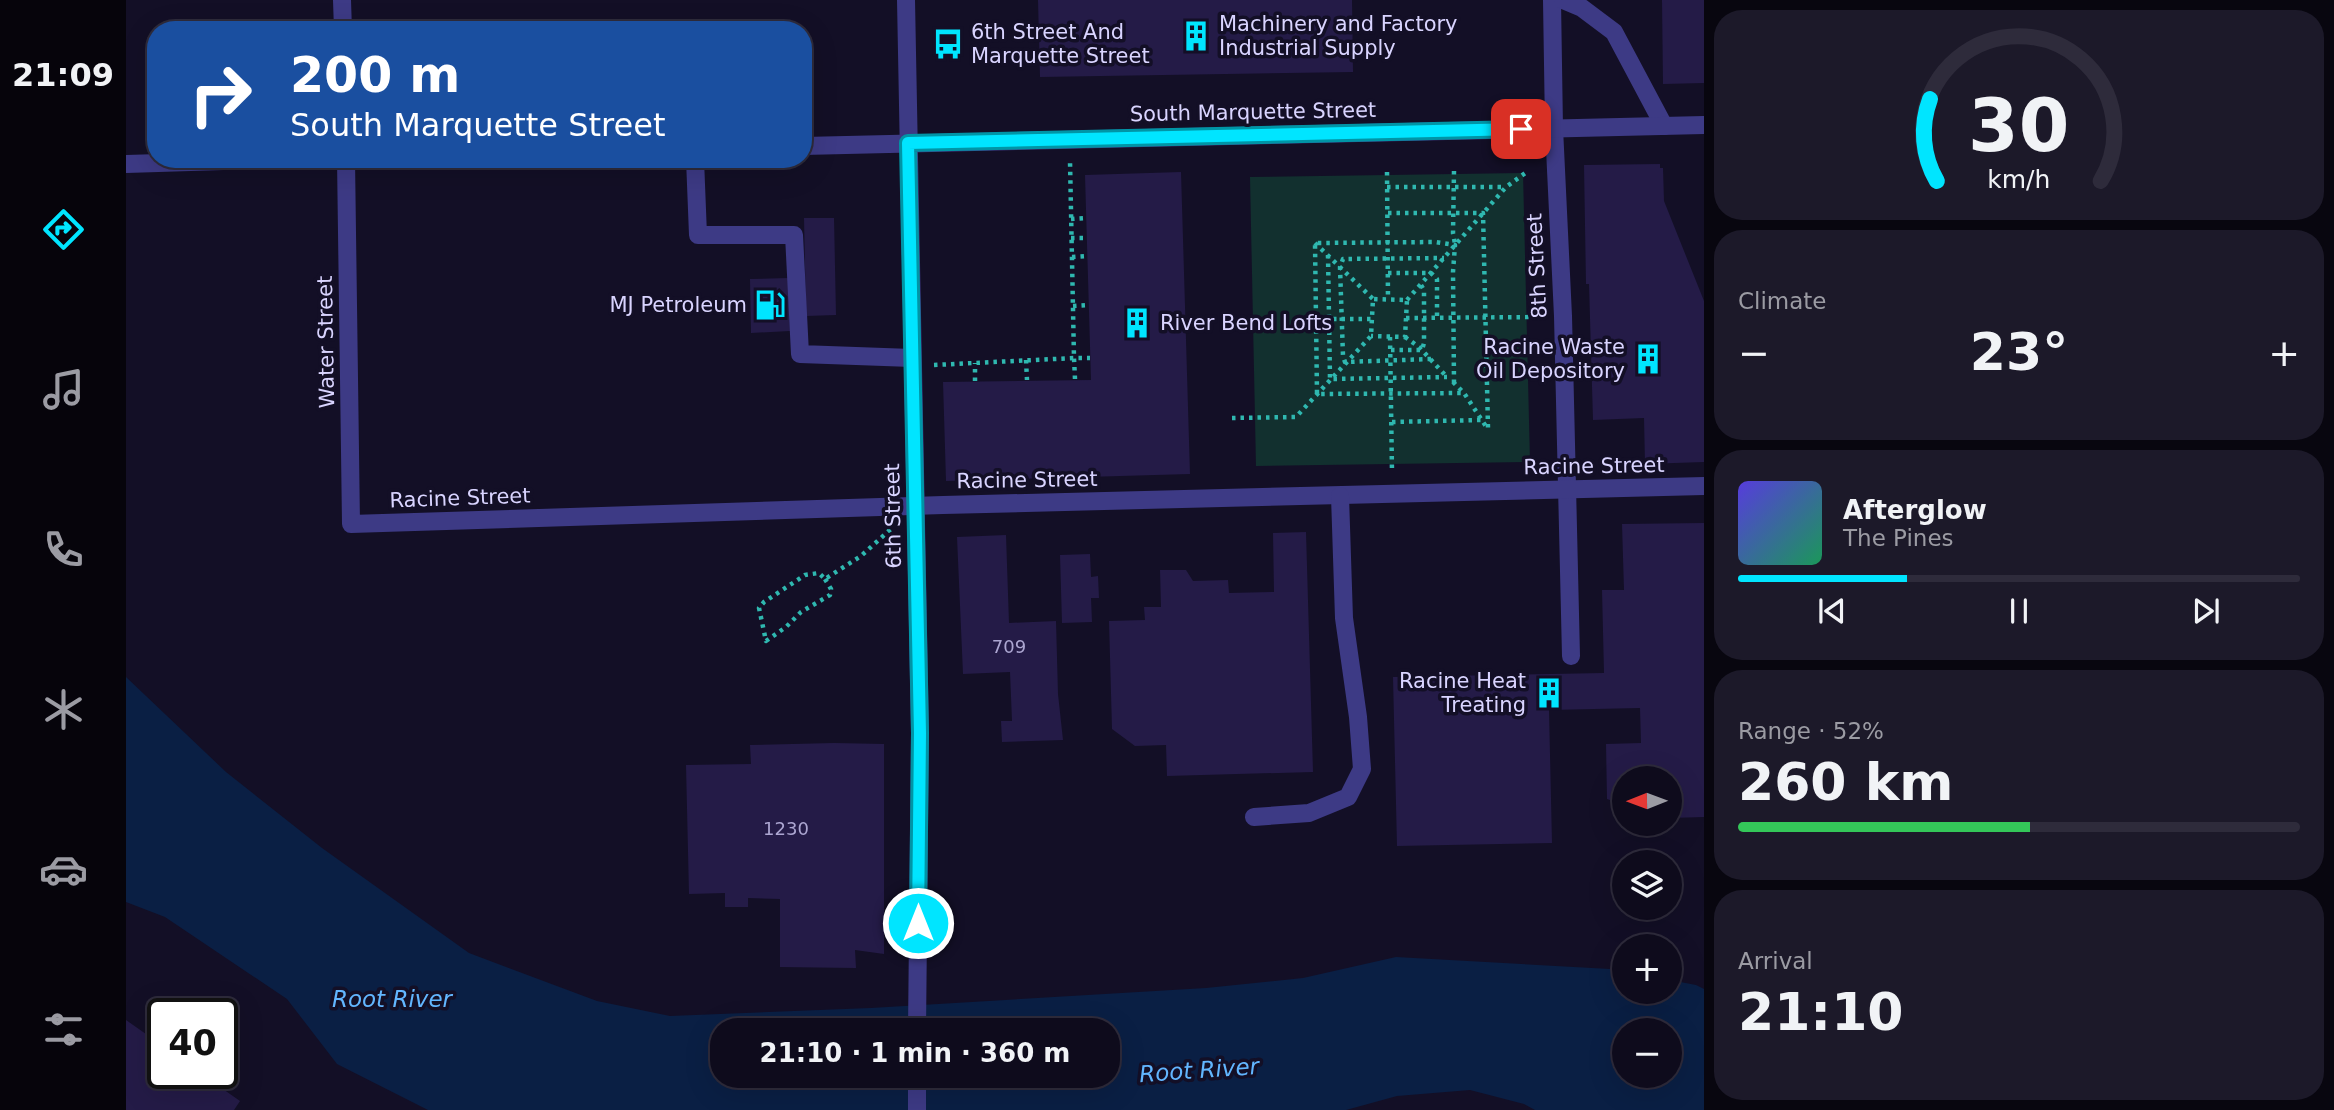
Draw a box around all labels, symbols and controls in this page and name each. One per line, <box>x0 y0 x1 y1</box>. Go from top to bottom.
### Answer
place label: Machinery and Factory Industrial Supply <box>1219 12 1458 60</box>
building icon: Machinery and Factory Industrial Supply <box>1179 19 1213 53</box>
place label: 6th Street And Marquette Street <box>971 20 1150 68</box>
bus stop icon: 6th Street And Marquette Street <box>931 27 965 61</box>
text: 200 m <box>290 47 460 104</box>
icon: right <box>175 49 266 140</box>
text: 21:09 <box>12 56 114 94</box>
text: 30 <box>1968 83 2070 168</box>
street label: South Marquette Street <box>1130 98 1376 126</box>
pin <box>1491 99 1551 159</box>
text: South Marquette Street <box>290 106 665 144</box>
icon: arrive <box>1502 110 1540 148</box>
text: km/h <box>1987 165 2051 194</box>
icon: directions <box>39 205 88 254</box>
street label: 8th Street <box>1522 213 1552 319</box>
street label: Water Street <box>313 276 339 408</box>
fuel station icon: MJ Petroleum <box>753 288 787 322</box>
text: Climate <box>1738 288 1827 314</box>
place label: MJ Petroleum <box>609 293 747 317</box>
building icon: River Bend Lofts <box>1120 306 1154 340</box>
place label: River Bend Lofts <box>1160 311 1332 335</box>
text: 23° <box>1970 322 2068 382</box>
text: − <box>1738 331 1770 375</box>
text: + <box>2268 331 2300 375</box>
place label: Racine Waste Oil Depository <box>1476 335 1625 383</box>
building icon: Racine Waste Oil Depository <box>1631 342 1665 376</box>
icon: music <box>39 365 88 414</box>
street label: Racine Street <box>1523 453 1665 479</box>
street label: 6th Street <box>880 463 906 569</box>
street label: Racine Street <box>956 467 1098 493</box>
street label: Racine Street <box>389 484 531 512</box>
text: Afterglow <box>1843 495 1987 525</box>
icon: phone <box>39 525 88 574</box>
text: The Pines <box>1843 525 1954 551</box>
icon: previous <box>1813 592 1851 630</box>
icon: pause <box>2000 592 2038 630</box>
icon: next <box>2187 592 2225 630</box>
house number: 709 <box>992 636 1026 657</box>
place label: Racine Heat Treating <box>1399 669 1526 717</box>
building icon: Racine Heat Treating <box>1532 676 1566 710</box>
icon: climate <box>39 685 88 734</box>
text: Range · 52% <box>1738 718 1884 744</box>
text: 260 km <box>1738 752 1953 812</box>
north arrow <box>1612 766 1682 836</box>
map controls <box>1612 766 1682 1088</box>
house number: 1230 <box>763 818 809 839</box>
icon: car <box>39 845 88 894</box>
button: layers <box>1612 850 1682 920</box>
position arrow <box>881 886 955 960</box>
button: + <box>1612 934 1682 1004</box>
text: Arrival <box>1738 948 1813 974</box>
text: 21:10 <box>1738 982 1904 1042</box>
water label: Root River <box>332 986 454 1012</box>
speed limit sign: 40 <box>147 998 238 1089</box>
icon: filters <box>39 1005 88 1054</box>
button: − <box>1612 1018 1682 1088</box>
text: 21:10 · 1 min · 360 m <box>760 1038 1070 1068</box>
water label: Root River <box>1138 1053 1261 1087</box>

